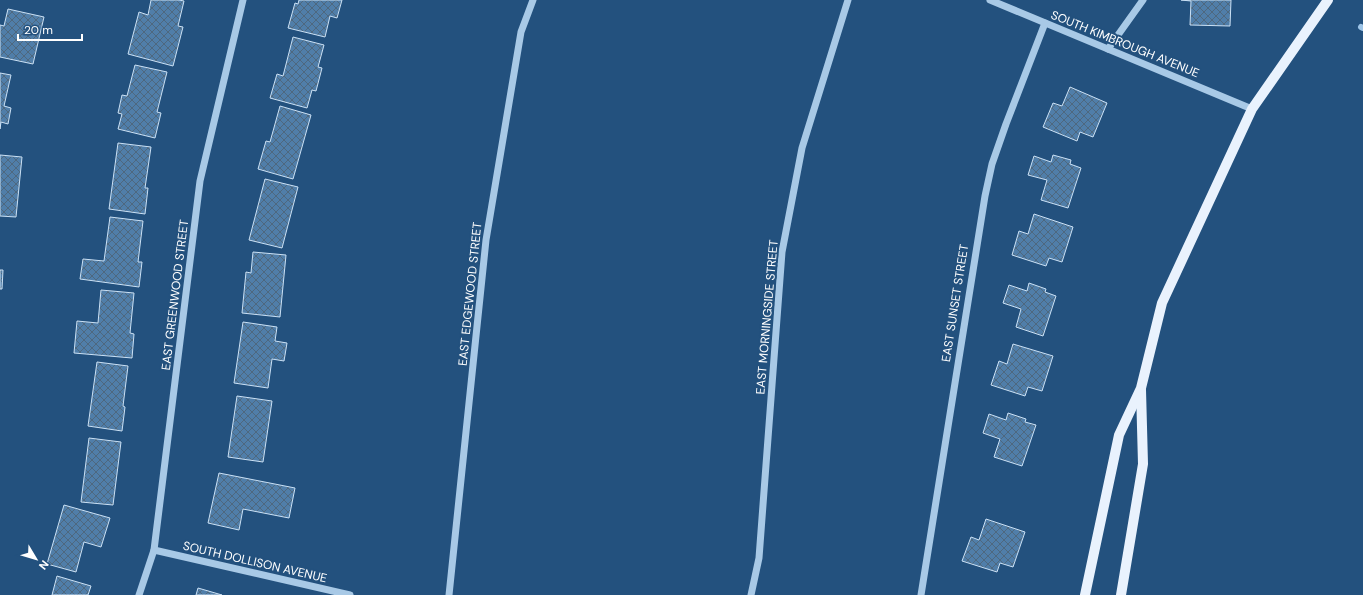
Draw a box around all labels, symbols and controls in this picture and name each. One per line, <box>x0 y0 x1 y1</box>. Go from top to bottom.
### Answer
street label: SOUTH KIMBROUGH AVENUE <box>1048 7 1202 81</box>
scale bar <box>18 16 82 42</box>
text: 20 m <box>24 22 53 38</box>
street label: EAST GREENWOOD STREET <box>158 218 192 371</box>
street label: EAST EDGEWOOD STREET <box>454 221 486 367</box>
street label: EAST MORNINGSIDE STREET <box>752 239 782 395</box>
street label: EAST SUNSET STREET <box>938 243 972 363</box>
street label: SOUTH DOLLISON AVENUE <box>181 538 329 586</box>
north arrow <box>16 539 56 579</box>
text: N <box>36 558 52 573</box>

